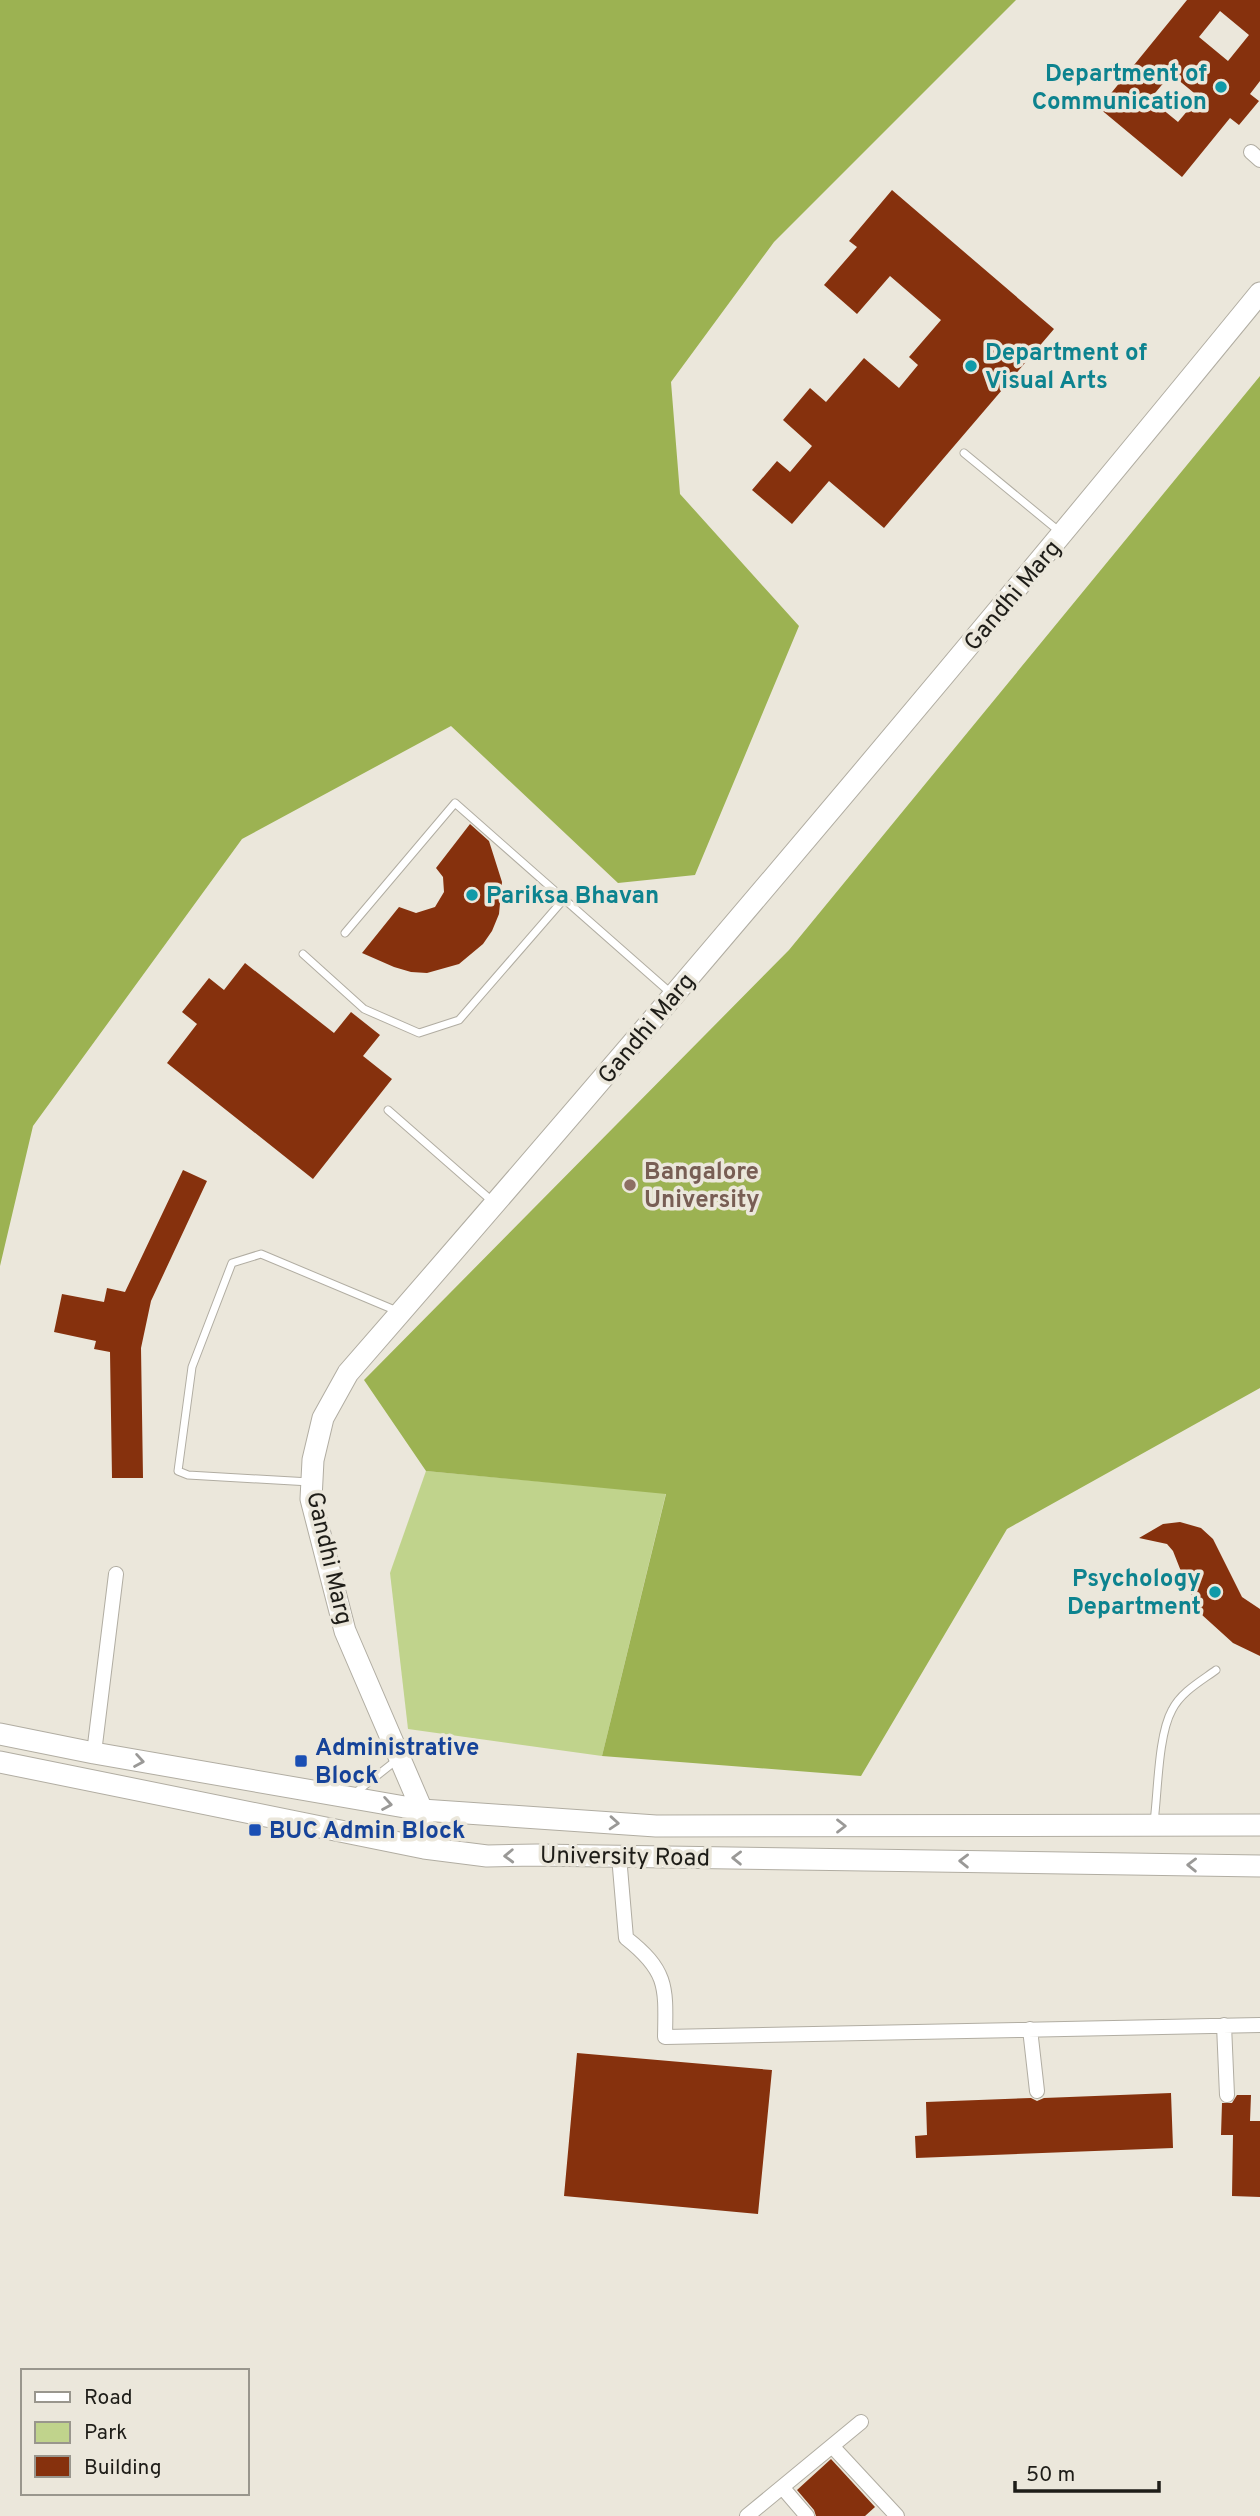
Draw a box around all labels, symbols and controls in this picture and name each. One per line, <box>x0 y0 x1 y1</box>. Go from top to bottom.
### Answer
place label: Department of Communication <box>1032 60 1207 118</box>
marker: Department of Communication <box>1213 79 1229 95</box>
place label: Department of Visual Arts <box>985 339 1147 397</box>
marker: Department of Visual Arts <box>963 358 979 374</box>
street label: Gandhi Marg <box>958 535 1069 658</box>
place label: Pariksa Bhavan <box>486 882 659 912</box>
marker: Pariksa Bhavan <box>464 887 480 903</box>
street label: Gandhi Marg <box>592 968 703 1091</box>
place label: Bangalore University <box>644 1158 760 1216</box>
marker: Bangalore University <box>622 1177 638 1193</box>
street label: Gandhi Marg <box>298 1489 358 1628</box>
place label: Psychology Department <box>1067 1565 1201 1623</box>
marker: Psychology Department <box>1207 1584 1223 1600</box>
place label: Administrative Block <box>315 1734 479 1792</box>
one-way arrow <box>133 1753 145 1768</box>
marker: Administrative Block <box>293 1753 309 1769</box>
one-way arrow <box>381 1796 393 1811</box>
one-way arrow <box>609 1816 620 1831</box>
place label: BUC Admin Block <box>269 1817 465 1847</box>
one-way arrow <box>837 1818 847 1834</box>
marker: BUC Admin Block <box>247 1822 263 1838</box>
street label: University Road <box>539 1842 710 1874</box>
one-way arrow <box>504 1848 515 1863</box>
one-way arrow <box>731 1850 742 1866</box>
one-way arrow <box>959 1853 969 1869</box>
one-way arrow <box>1186 1857 1197 1873</box>
legend <box>21 2369 248 2495</box>
text: Road <box>84 2385 133 2412</box>
text: Park <box>84 2420 127 2447</box>
scale bar <box>1015 2450 1158 2494</box>
text: Building <box>84 2455 162 2482</box>
text: 50 m <box>1026 2462 1075 2489</box>

